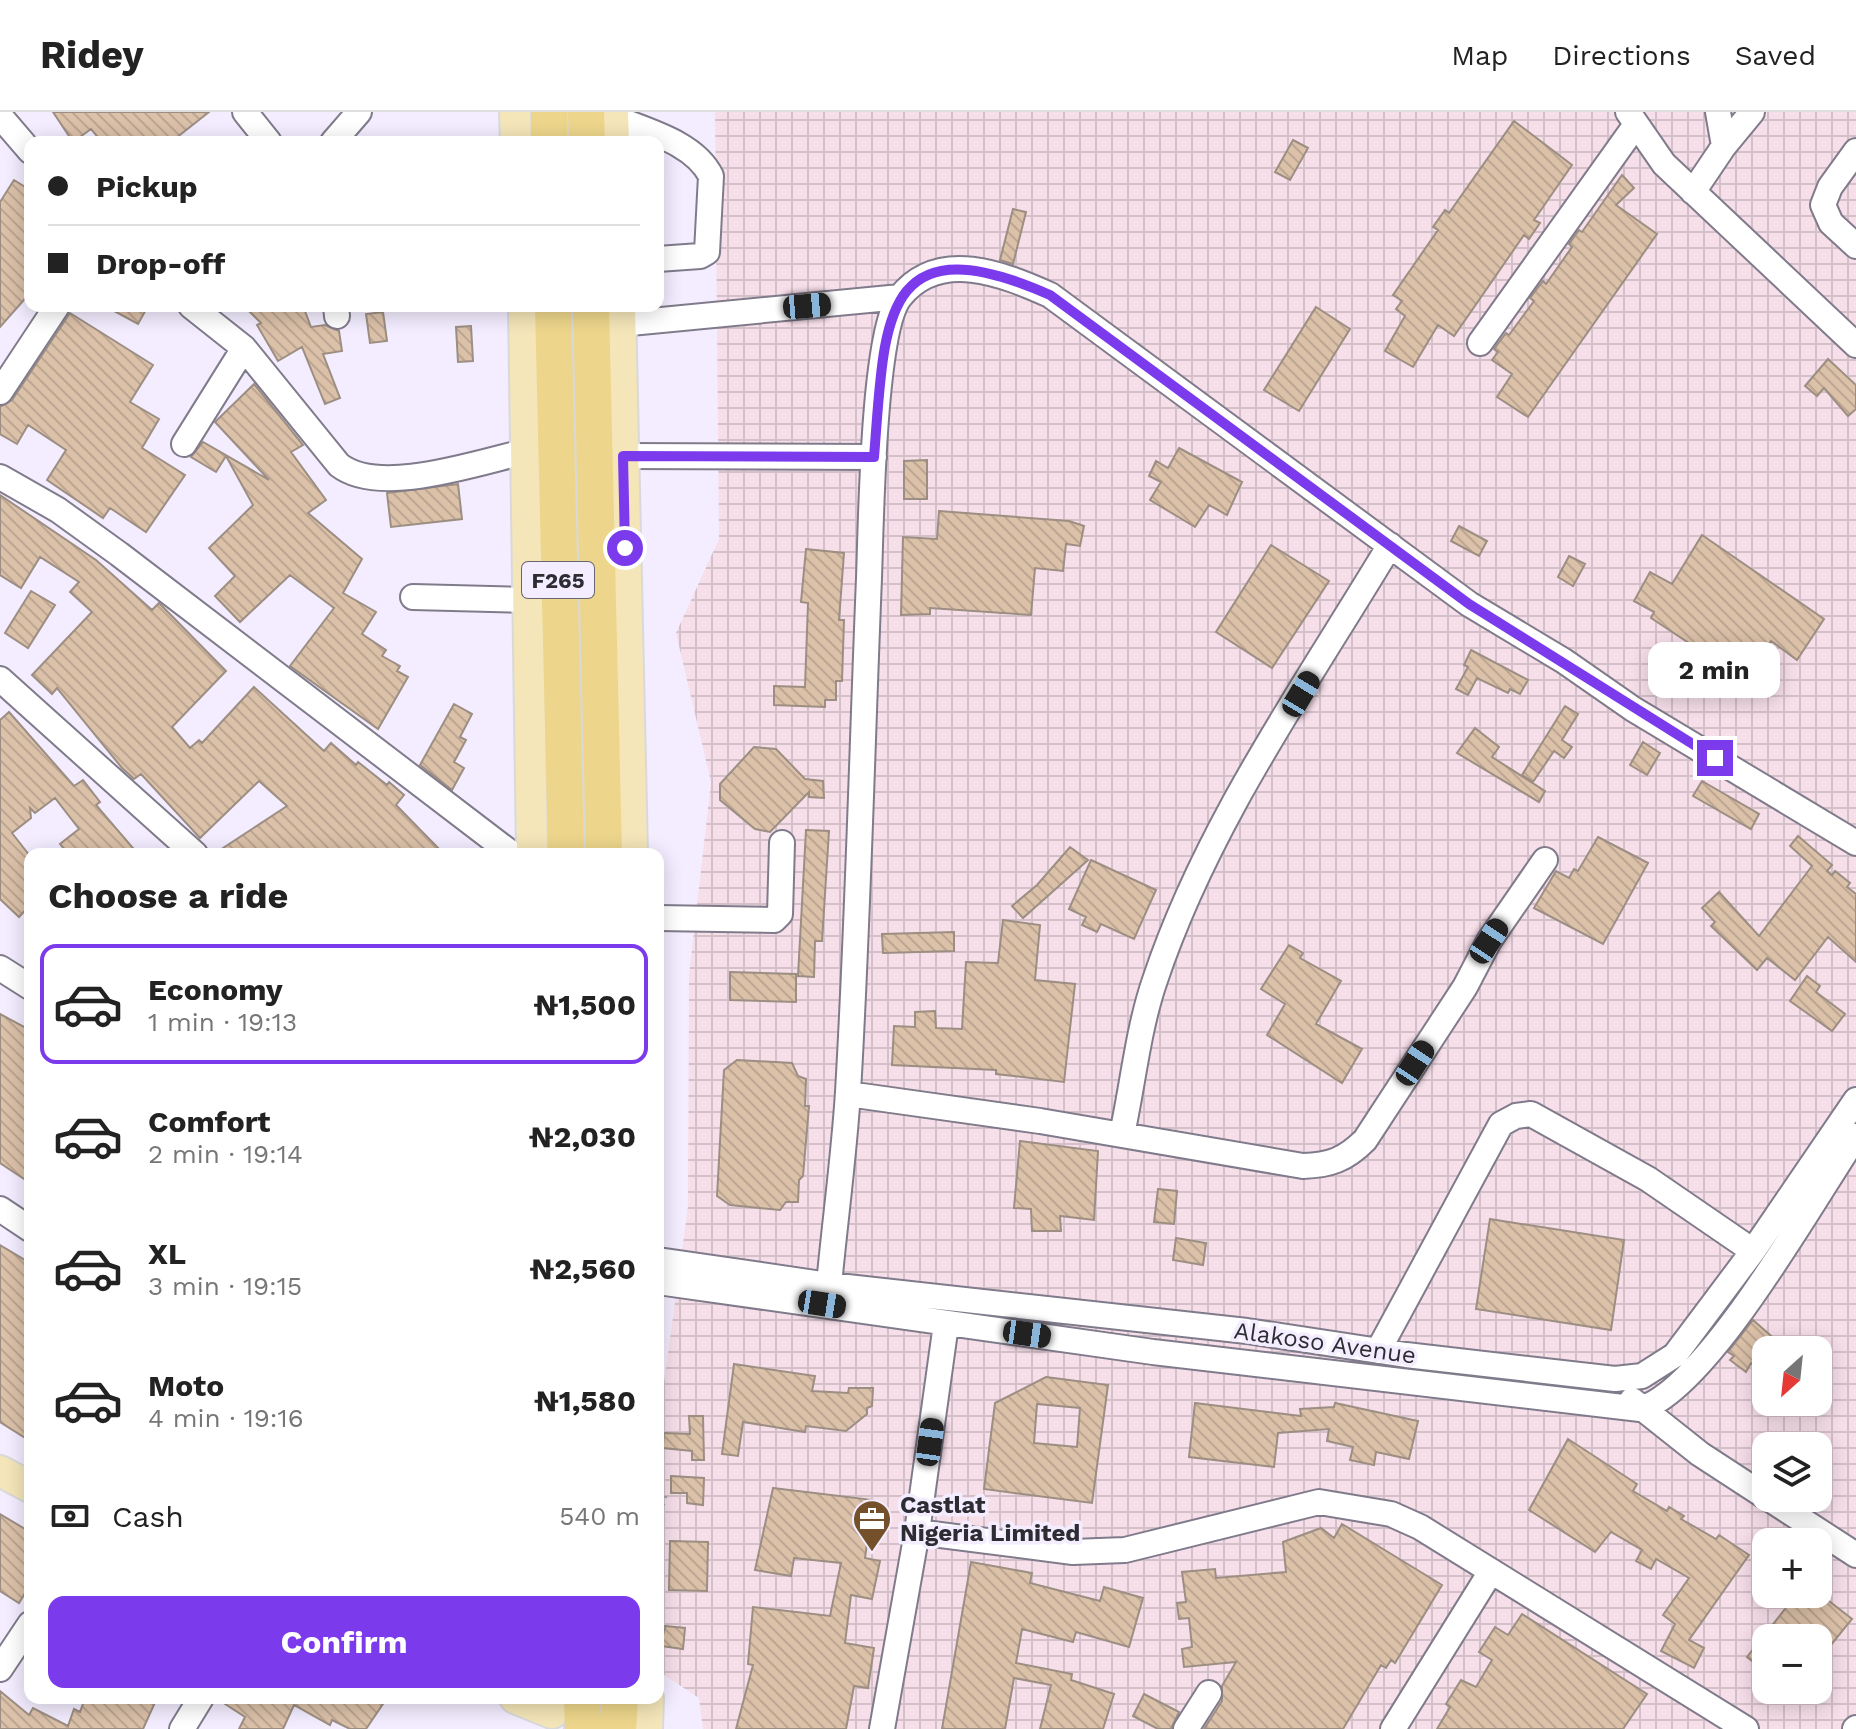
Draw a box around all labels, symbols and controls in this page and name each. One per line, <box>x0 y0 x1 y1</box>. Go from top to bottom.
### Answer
text: Ridey <box>40 33 144 77</box>
text: Map <box>1451 39 1508 72</box>
text: Directions <box>1552 39 1691 72</box>
text: Saved <box>1735 39 1816 72</box>
text: Pickup <box>96 169 198 204</box>
text: Drop-off <box>96 246 225 281</box>
car <box>782 292 832 320</box>
route start <box>607 530 643 566</box>
road number: F265 <box>522 562 594 598</box>
callout: 2 min <box>1649 642 1781 698</box>
text: 2 min <box>1678 655 1750 685</box>
car <box>1278 667 1324 721</box>
route end <box>1697 740 1733 776</box>
text: Choose a ride <box>48 875 288 917</box>
car <box>1466 914 1512 968</box>
icon: car <box>52 968 124 1040</box>
text: Economy <box>148 972 283 1007</box>
text: ₦1,500 <box>534 987 636 1022</box>
text: 1 min · 19:13 <box>148 1007 297 1037</box>
car <box>1392 1036 1438 1090</box>
icon: car <box>52 1100 124 1172</box>
text: Comfort <box>148 1104 270 1139</box>
text: ₦2,030 <box>529 1119 636 1154</box>
text: 2 min · 19:14 <box>148 1139 303 1169</box>
icon: car <box>52 1232 124 1304</box>
text: XL <box>148 1236 186 1271</box>
text: ₦2,560 <box>529 1251 636 1286</box>
text: 3 min · 19:15 <box>148 1271 302 1301</box>
car <box>796 1288 848 1320</box>
street label: Alakoso Avenue <box>1232 1316 1418 1370</box>
car <box>1002 1319 1052 1349</box>
north arrow <box>1752 1336 1832 1416</box>
map controls <box>1752 1336 1832 1704</box>
icon: car <box>52 1364 124 1436</box>
text: Moto <box>148 1368 224 1403</box>
text: ₦1,580 <box>534 1383 636 1418</box>
text: 4 min · 19:16 <box>148 1403 303 1433</box>
car <box>915 1417 945 1467</box>
button: layers <box>1752 1432 1832 1512</box>
place label: Castlat Nigeria Limited <box>900 1491 1080 1547</box>
icon: cash <box>48 1494 92 1538</box>
office icon: Castlat Nigeria Limited <box>851 1498 893 1553</box>
text: Cash <box>112 1499 184 1534</box>
text: 540 m <box>559 1501 640 1531</box>
button: + <box>1752 1528 1832 1608</box>
button: Confirm <box>48 1596 640 1688</box>
button: − <box>1752 1624 1832 1704</box>

